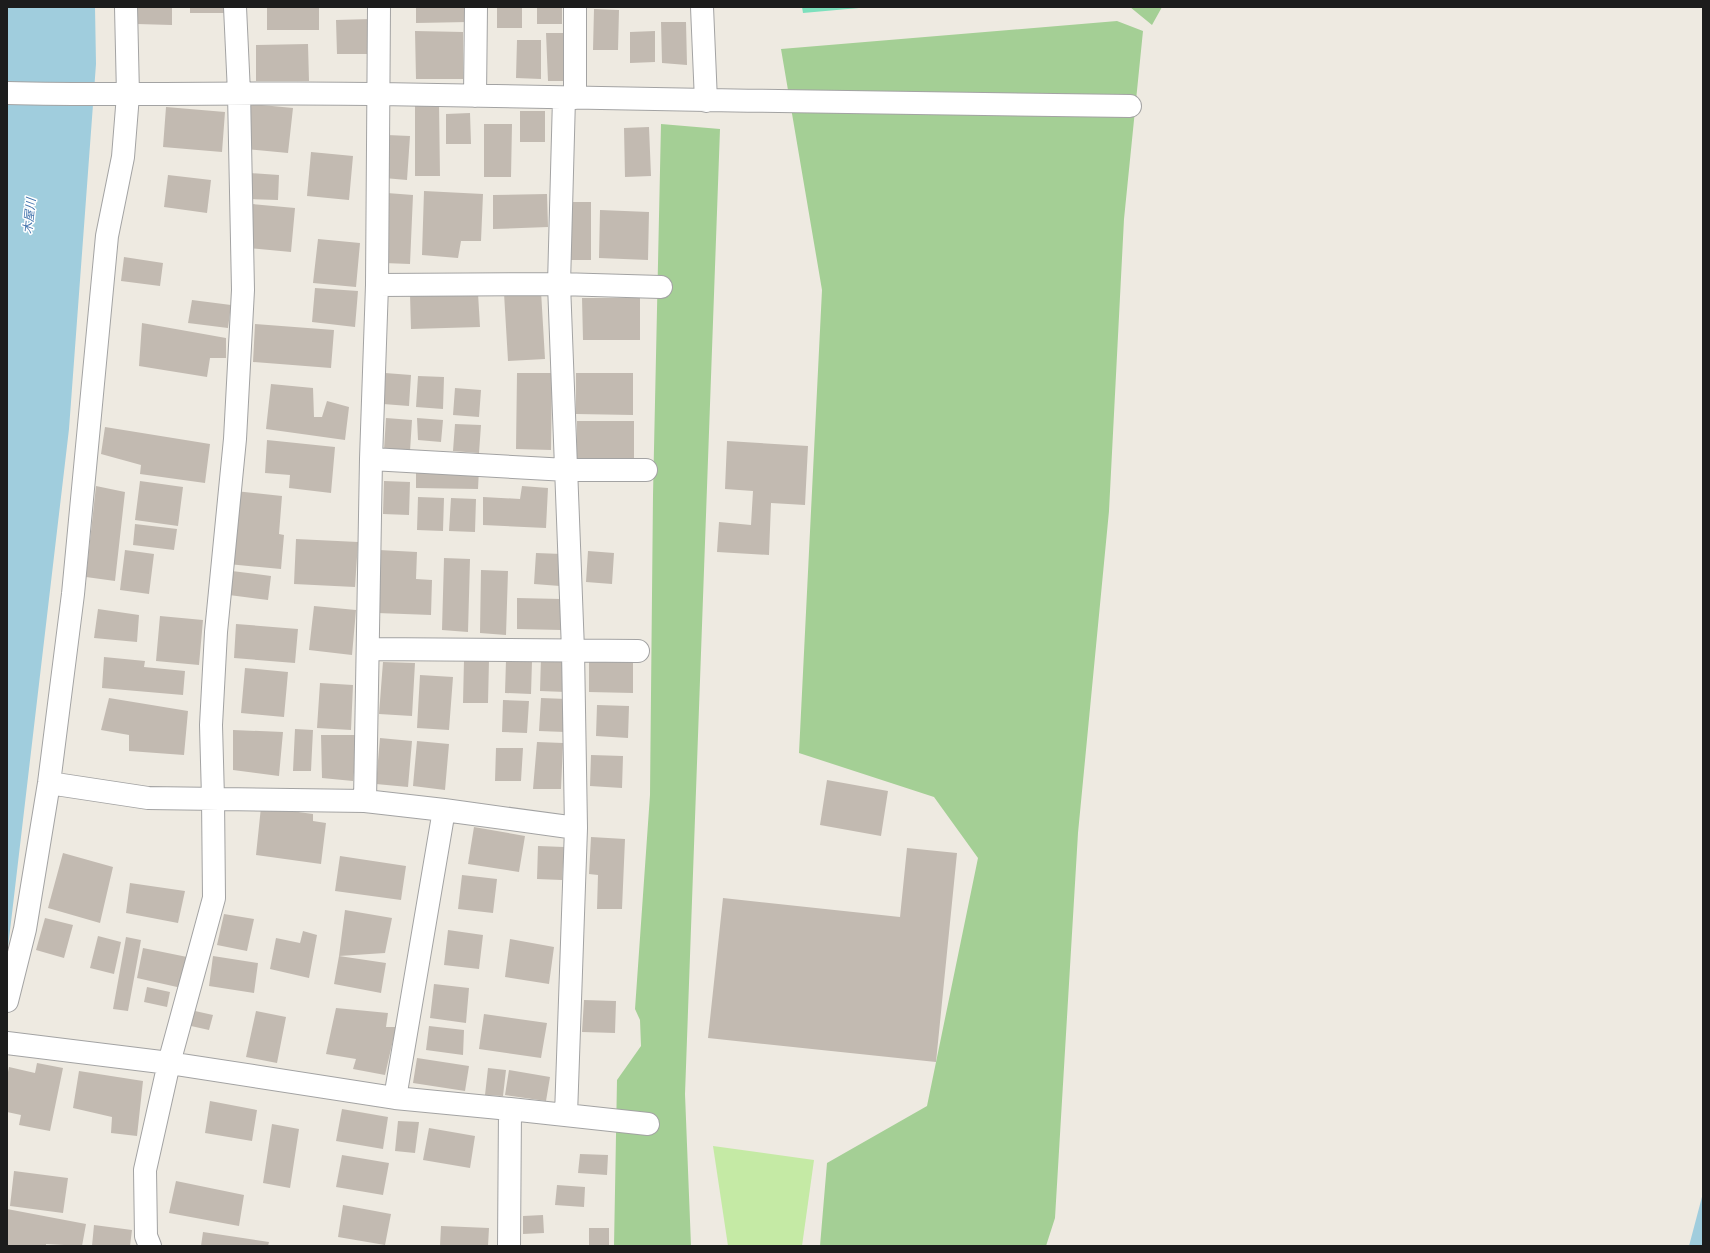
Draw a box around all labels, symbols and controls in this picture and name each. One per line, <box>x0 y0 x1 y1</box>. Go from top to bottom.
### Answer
water label: 木屋川 <box>20 195 39 235</box>

